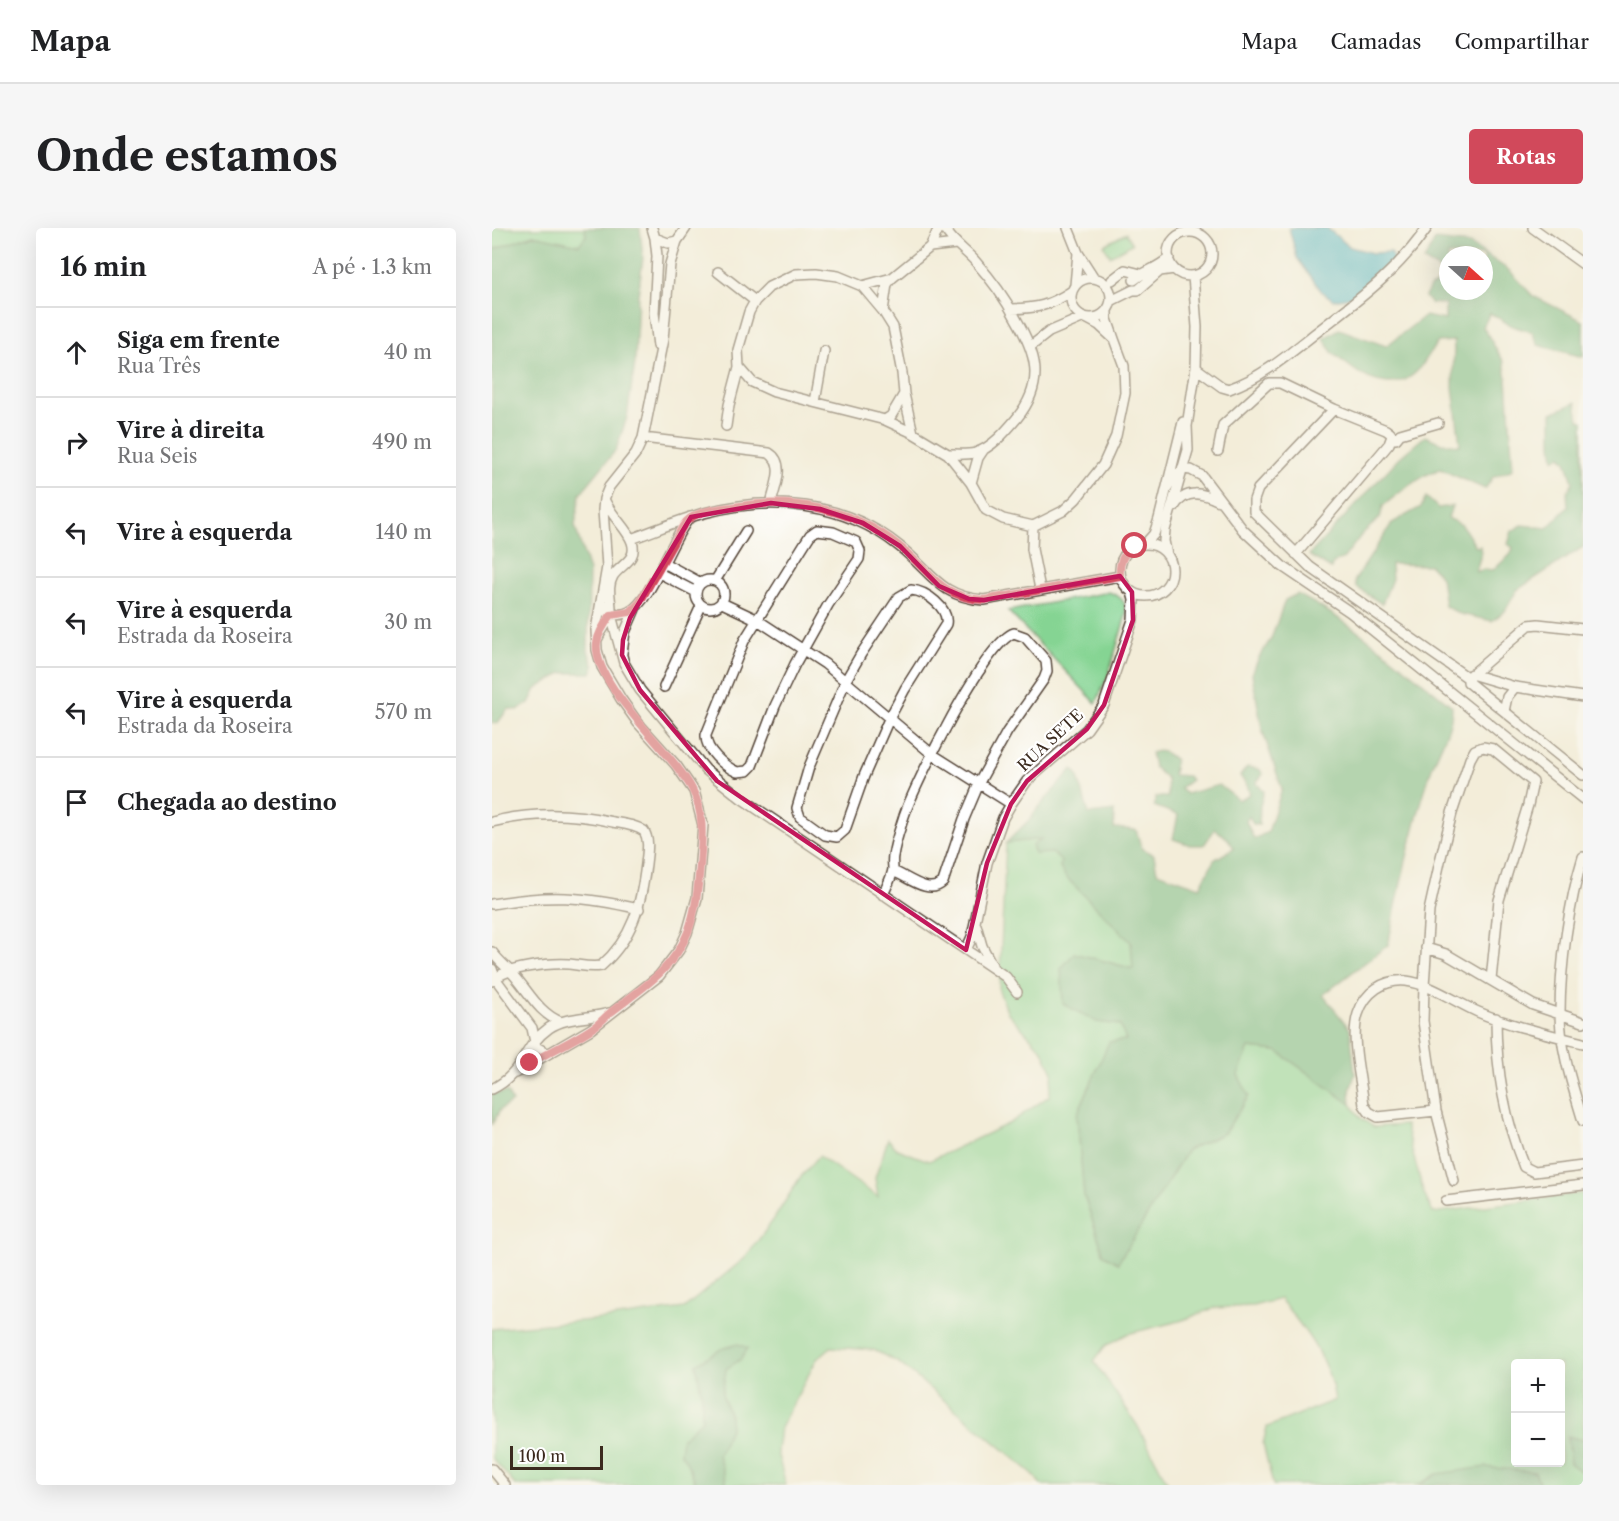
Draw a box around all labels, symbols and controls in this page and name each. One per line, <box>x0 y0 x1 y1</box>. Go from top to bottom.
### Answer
text: Mapa <box>30 24 111 58</box>
text: Mapa <box>1241 29 1297 54</box>
text: Camadas <box>1330 29 1421 54</box>
text: Compartilhar <box>1454 29 1589 54</box>
button: Rotas <box>1469 129 1583 184</box>
text: Onde estamos <box>36 130 338 182</box>
north arrow <box>1439 246 1493 300</box>
text: 16 min <box>60 251 147 283</box>
text: A pé · 1.3 km <box>313 255 432 279</box>
text: Siga em frente <box>117 327 280 354</box>
icon: ahead <box>60 336 93 369</box>
text: 40 m <box>384 340 432 364</box>
text: Rua Três <box>117 354 201 378</box>
text: Vire à direita <box>117 417 264 444</box>
icon: right <box>60 426 93 459</box>
text: 490 m <box>372 430 432 454</box>
text: Rua Seis <box>117 444 198 468</box>
icon: left <box>60 516 93 549</box>
text: Vire à esquerda <box>117 519 292 546</box>
text: 140 m <box>375 520 432 544</box>
route start <box>1121 532 1147 558</box>
text: Vire à esquerda <box>117 597 292 624</box>
icon: left <box>60 606 93 639</box>
text: 30 m <box>384 610 432 634</box>
text: Estrada da Roseira <box>117 624 293 648</box>
text: Vire à esquerda <box>117 687 292 714</box>
icon: left <box>60 696 93 729</box>
text: 570 m <box>375 700 432 724</box>
street label: RUA SETE <box>1013 705 1087 775</box>
text: Estrada da Roseira <box>117 714 293 738</box>
icon: arrive <box>60 786 93 819</box>
text: Chegada ao destino <box>117 789 337 816</box>
route end <box>516 1049 542 1075</box>
map controls <box>1511 1359 1565 1467</box>
button: + <box>1511 1359 1565 1413</box>
button: − <box>1511 1413 1565 1467</box>
scale bar <box>510 1443 603 1470</box>
text: 100 m <box>519 1446 565 1466</box>

